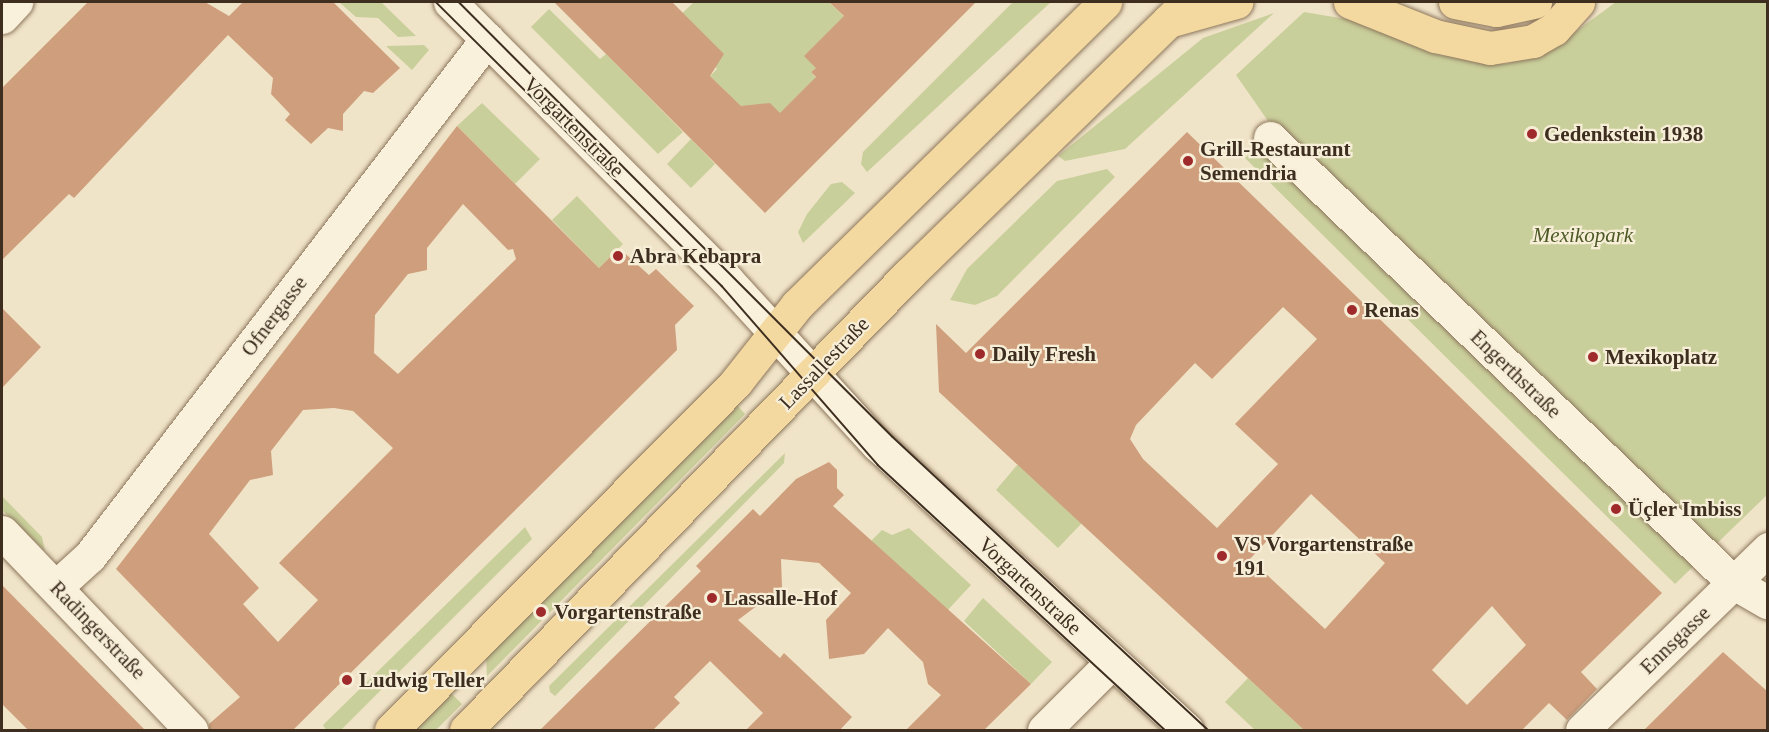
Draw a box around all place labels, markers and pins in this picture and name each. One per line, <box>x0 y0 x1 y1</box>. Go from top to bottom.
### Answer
place label: Gedenkstein 1938 <box>1544 121 1703 147</box>
marker: Gedenkstein 1938 <box>1525 127 1539 141</box>
place label: Grill-Restaurant Semendria <box>1200 136 1350 186</box>
marker: Grill-Restaurant Semendria <box>1181 154 1195 168</box>
place label: Abra Kebapra <box>630 243 761 269</box>
marker: Abra Kebapra <box>611 249 625 263</box>
place label: Renas <box>1364 297 1419 323</box>
marker: Renas <box>1345 303 1359 317</box>
place label: Daily Fresh <box>992 341 1096 367</box>
place label: Mexikoplatz <box>1605 344 1717 370</box>
marker: Daily Fresh <box>973 347 987 361</box>
marker: Mexikoplatz <box>1586 350 1600 364</box>
place label: Üçler Imbiss <box>1628 496 1742 522</box>
marker: Üçler Imbiss <box>1609 502 1623 516</box>
place label: VS Vorgartenstraße 191 <box>1234 531 1413 581</box>
marker: VS Vorgartenstraße 191 <box>1215 549 1229 563</box>
place label: Lassalle-Hof <box>724 585 837 611</box>
marker: Lassalle-Hof <box>705 591 719 605</box>
place label: Vorgartenstraße <box>554 599 701 625</box>
marker: Vorgartenstraße <box>532 603 550 621</box>
place label: Ludwig Teller <box>359 667 485 693</box>
marker: Ludwig Teller <box>340 673 354 687</box>

